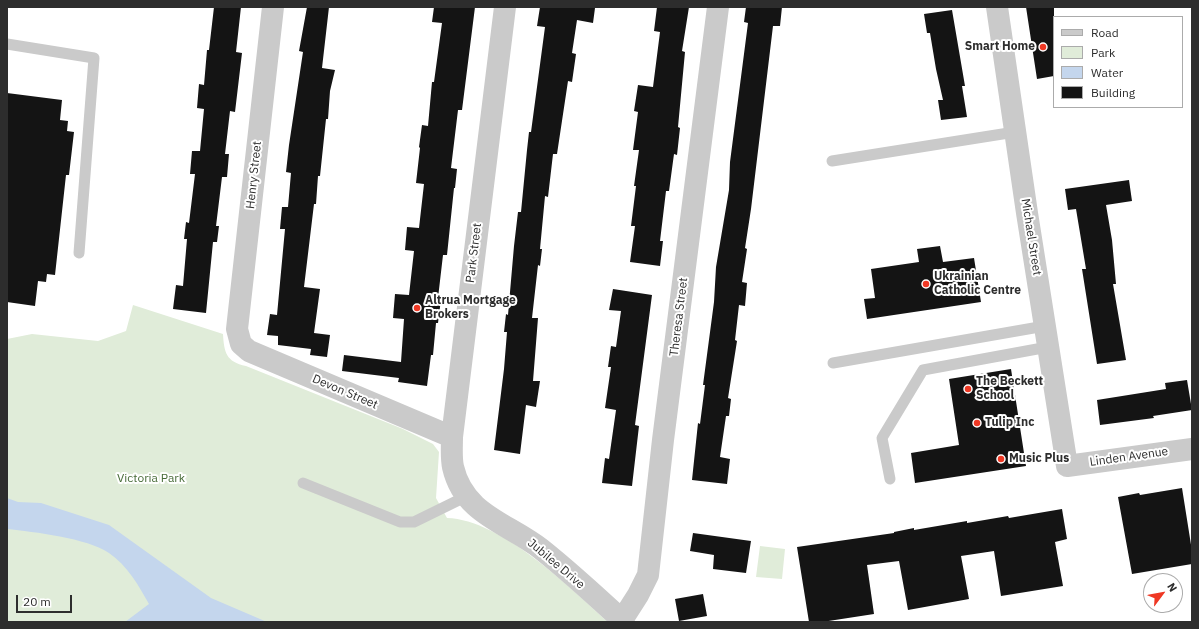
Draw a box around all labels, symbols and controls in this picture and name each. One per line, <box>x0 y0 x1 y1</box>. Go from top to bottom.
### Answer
legend <box>1053 16 1183 108</box>
text: Road <box>1091 25 1119 40</box>
place label: Smart Home <box>965 40 1035 54</box>
marker: Smart Home <box>1038 42 1048 52</box>
text: Park <box>1091 45 1115 60</box>
text: Water <box>1091 65 1123 80</box>
text: Building <box>1091 85 1135 100</box>
street label: Henry Street <box>243 140 265 210</box>
street label: Michael Street <box>1018 198 1044 276</box>
street label: Park Street <box>463 222 485 284</box>
place label: Ukrainian Catholic Centre <box>934 270 1021 298</box>
street label: Theresa Street <box>667 277 691 357</box>
marker: Ukrainian Catholic Centre <box>921 279 931 289</box>
place label: Altrua Mortgage Brokers <box>425 294 516 322</box>
marker: Altrua Mortgage Brokers <box>412 303 422 313</box>
street label: Devon Street <box>310 372 380 412</box>
place label: The Beckett School <box>976 375 1043 403</box>
marker: The Beckett School <box>963 384 973 394</box>
place label: Tulip Inc <box>985 416 1034 430</box>
marker: Tulip Inc <box>972 418 982 428</box>
street label: Linden Avenue <box>1089 444 1169 470</box>
place label: Music Plus <box>1009 452 1069 466</box>
marker: Music Plus <box>996 454 1006 464</box>
park label: Victoria Park <box>117 472 185 486</box>
street label: Jubilee Drive <box>525 536 587 592</box>
north arrow <box>1143 573 1183 613</box>
text: N <box>1164 580 1180 594</box>
scale bar <box>18 587 74 613</box>
text: 20 m <box>23 594 51 609</box>

